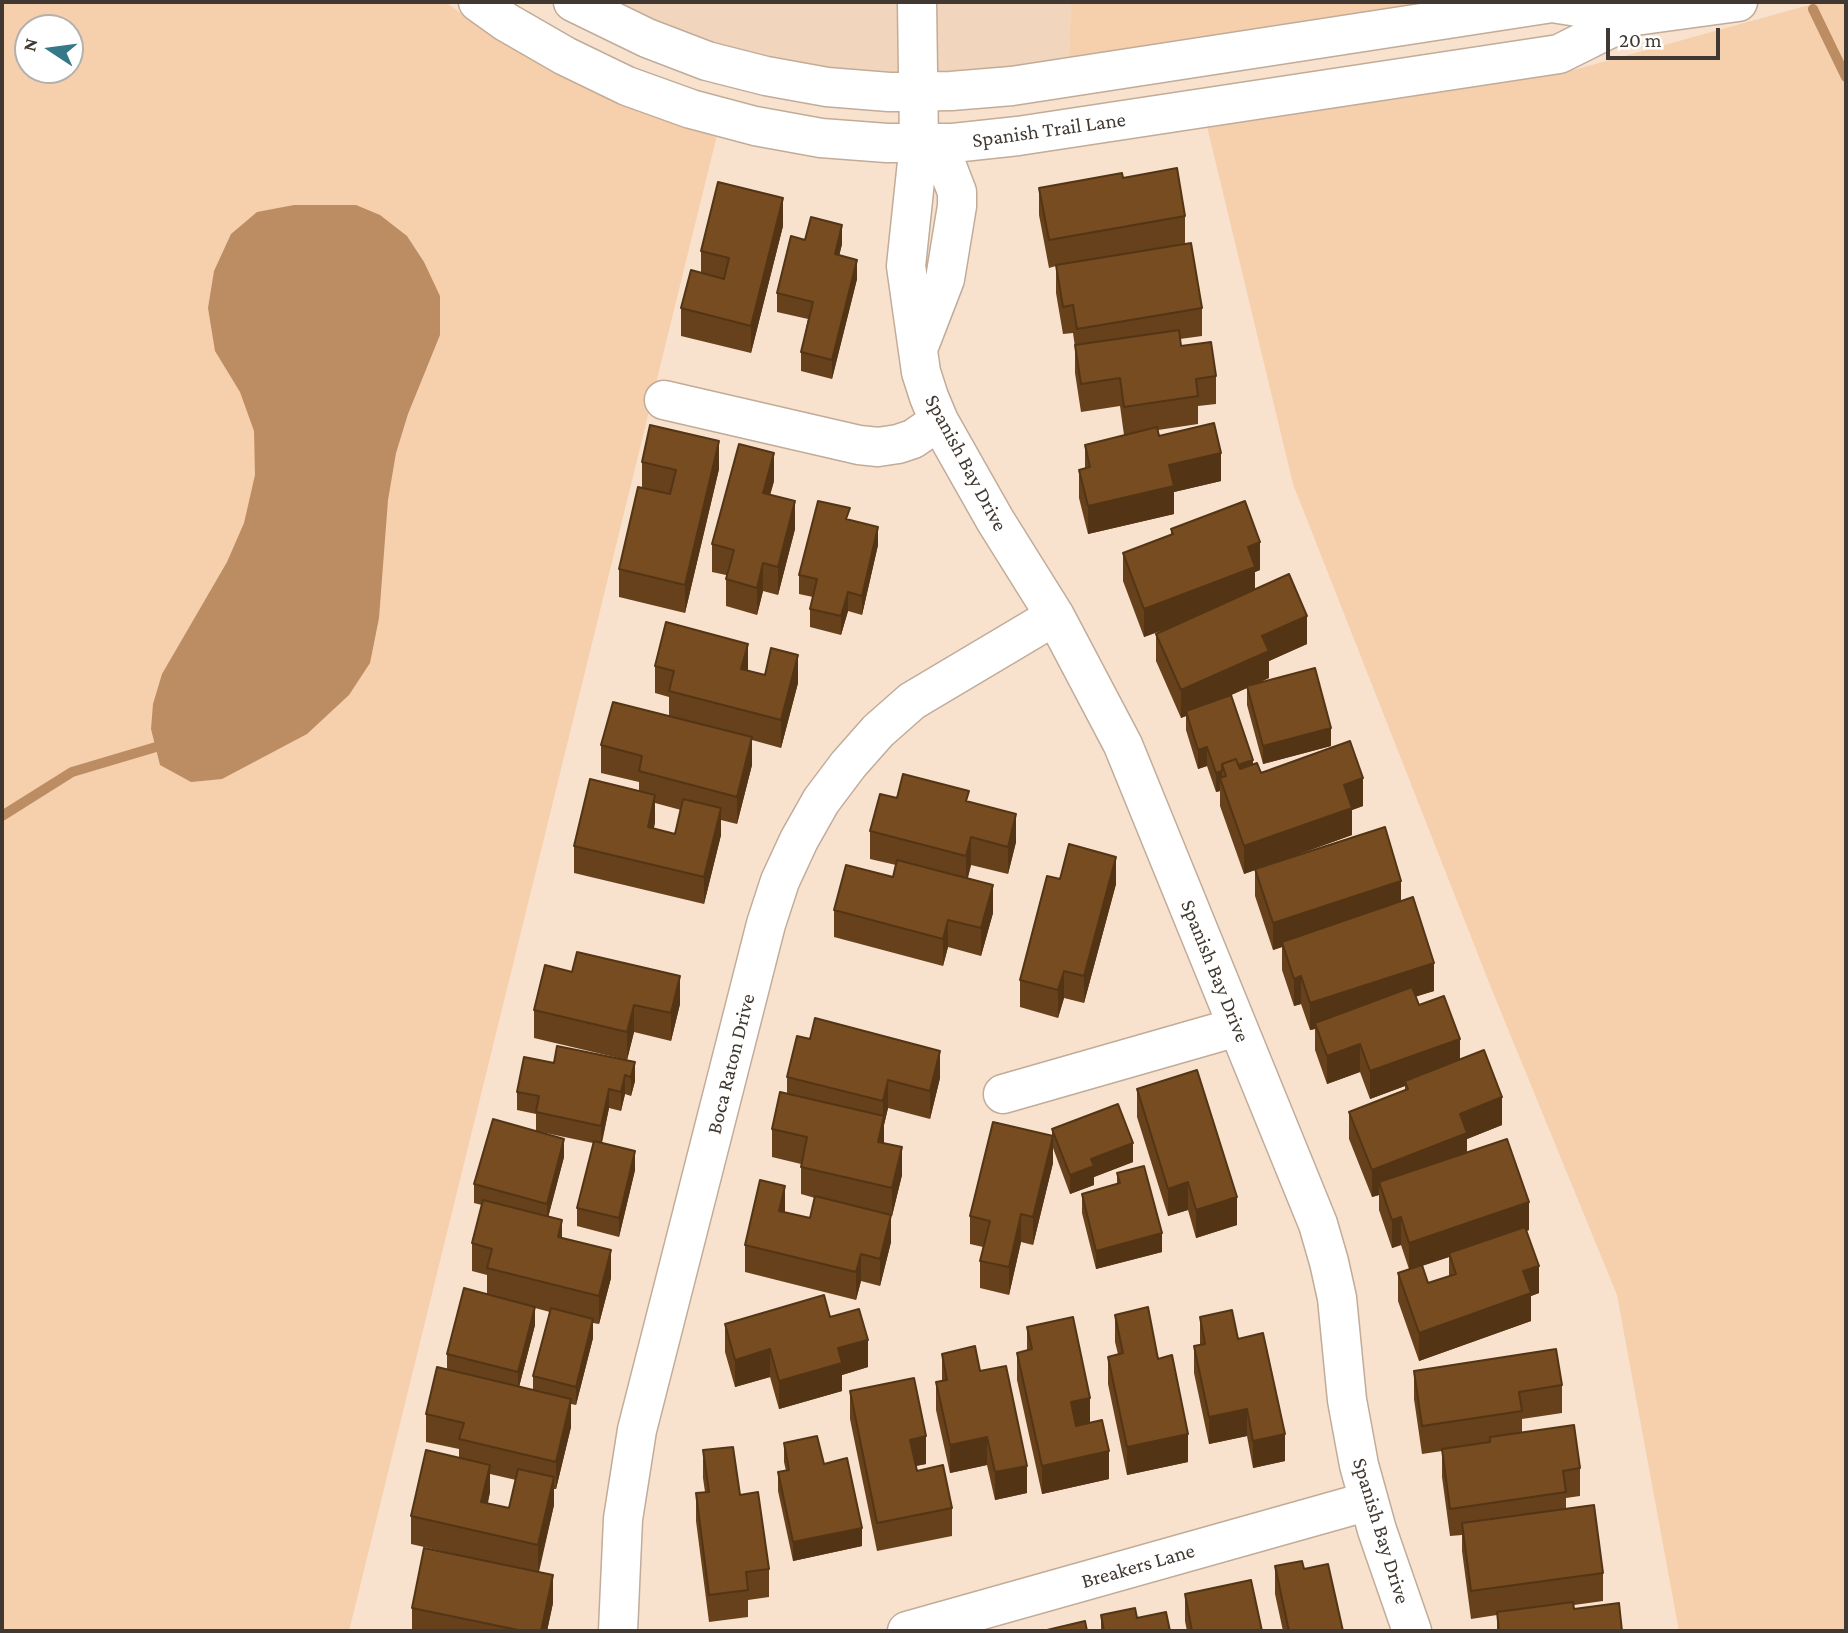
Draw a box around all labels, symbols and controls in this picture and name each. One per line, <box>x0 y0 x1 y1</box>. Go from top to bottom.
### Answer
north arrow <box>14 14 84 84</box>
scale bar <box>1610 14 1724 58</box>
text: 20 m <box>1619 28 1662 52</box>
text: N <box>18 36 42 53</box>
street label: Spanish Trail Lane <box>971 107 1127 153</box>
street label: Spanish Bay Drive <box>919 390 1013 536</box>
street label: Spanish Bay Drive <box>1175 896 1255 1046</box>
street label: Boca Raton Drive <box>701 991 761 1137</box>
street label: Spanish Bay Drive <box>1347 1455 1415 1607</box>
street label: Breakers Lane <box>1078 1538 1198 1594</box>

